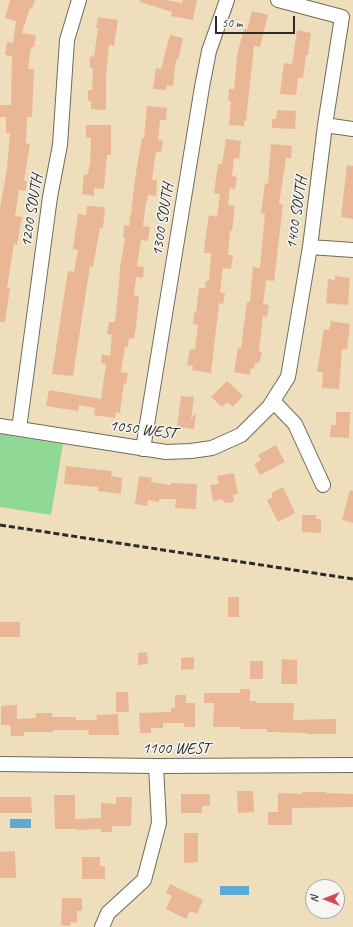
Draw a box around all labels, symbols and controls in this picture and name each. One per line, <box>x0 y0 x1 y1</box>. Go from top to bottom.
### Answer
scale bar <box>217 8 297 34</box>
text: 50 m <box>222 15 242 31</box>
street label: 1200 SOUTH <box>17 173 47 249</box>
street label: 1400 SOUTH <box>282 176 312 250</box>
street label: 1300 SOUTH <box>148 182 178 258</box>
street label: 1050 WEST <box>108 416 178 444</box>
street label: 1100 WEST <box>142 739 210 759</box>
north arrow <box>305 879 345 919</box>
text: N <box>307 896 321 902</box>

